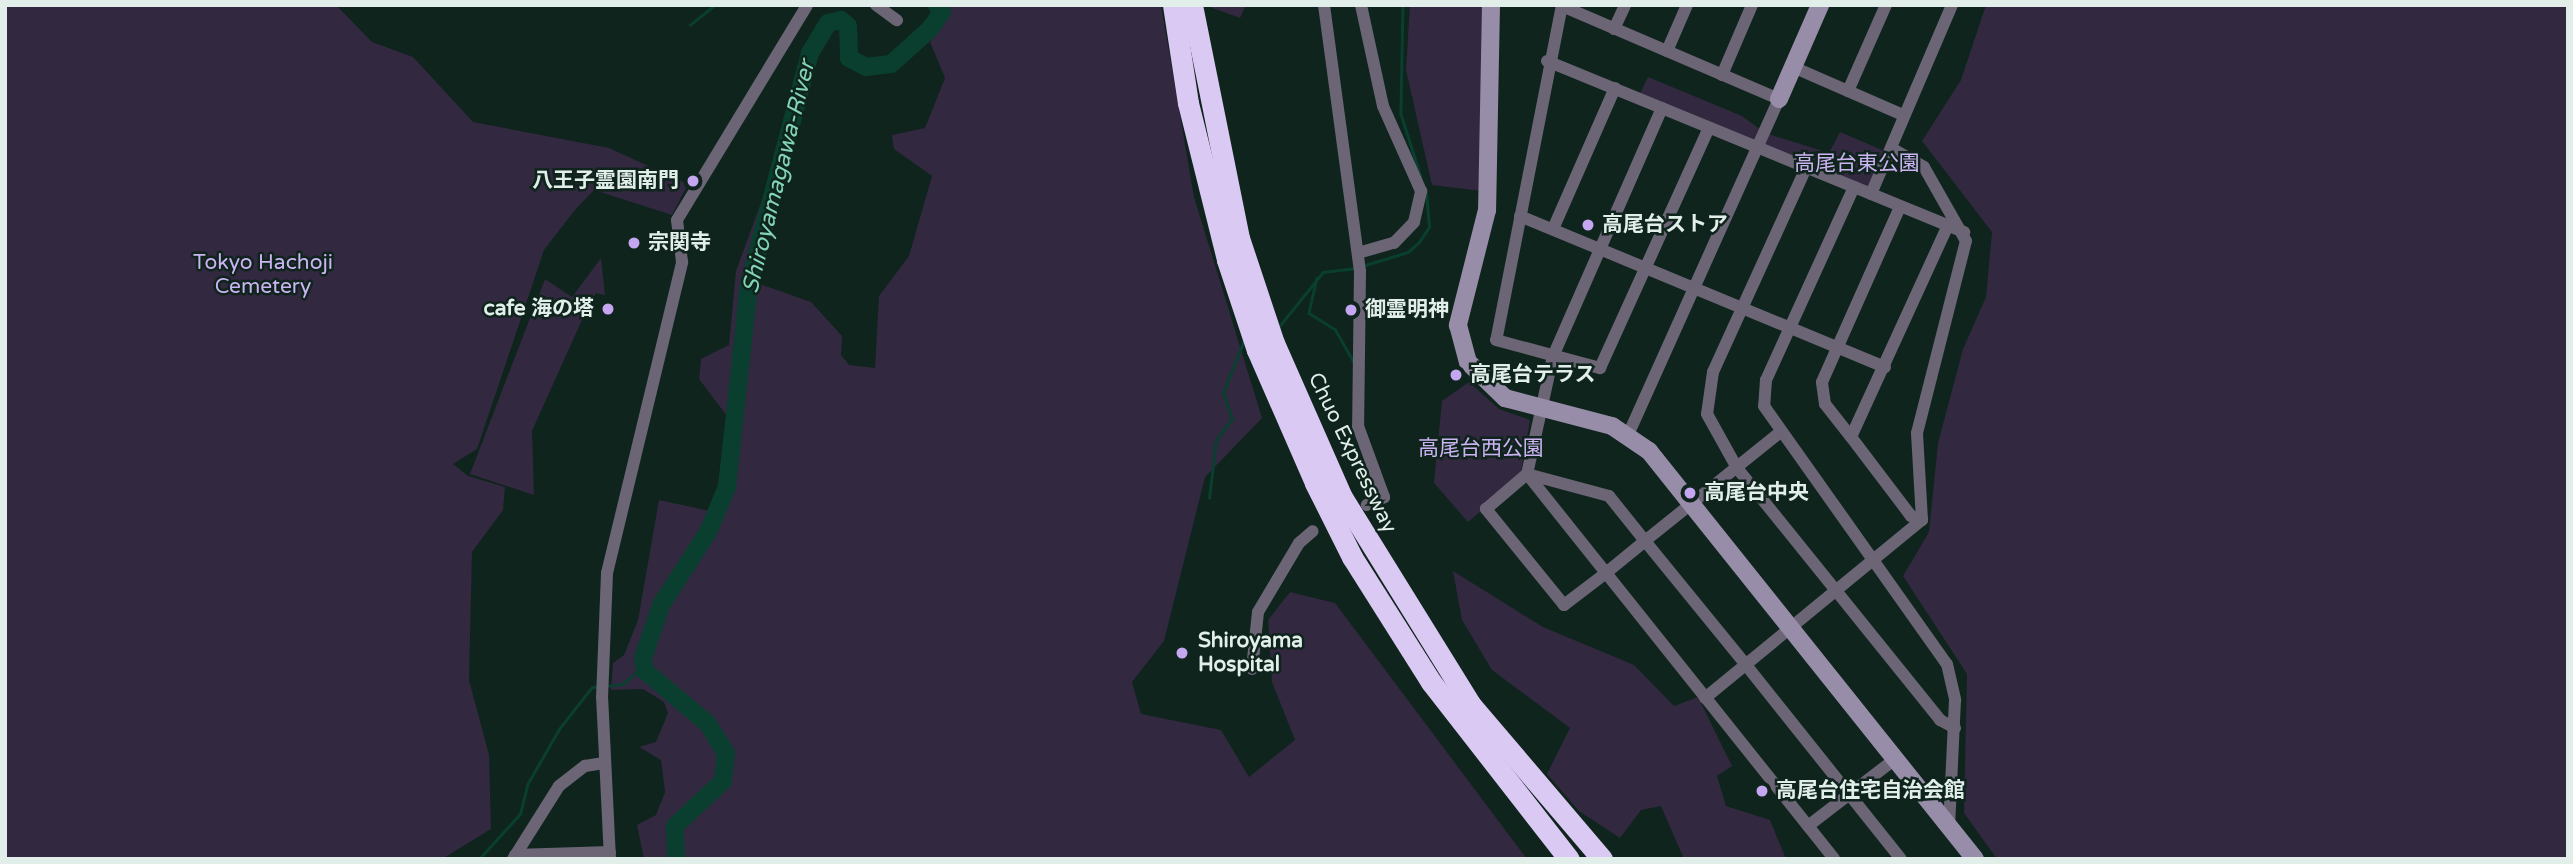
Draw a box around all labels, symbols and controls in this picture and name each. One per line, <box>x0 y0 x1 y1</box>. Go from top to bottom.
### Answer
water label: Shiroyamagawa-River <box>737 58 821 296</box>
park label: 高尾台東公園 <box>1794 151 1920 177</box>
place label: 八王子霊園南門 <box>532 168 679 194</box>
marker: 八王子霊園南門 <box>685 173 701 189</box>
place label: 高尾台ストア <box>1602 212 1728 238</box>
marker: 高尾台ストア <box>1580 217 1596 233</box>
place label: 宗関寺 <box>648 230 711 256</box>
marker: 宗関寺 <box>626 235 642 251</box>
park label: Tokyo Hachoji Cemetery <box>193 250 333 300</box>
place label: cafe 海の塔 <box>484 296 594 322</box>
place label: 御霊明神 <box>1365 297 1449 323</box>
marker: cafe 海の塔 <box>600 301 616 317</box>
marker: 御霊明神 <box>1343 302 1359 318</box>
place label: 高尾台テラス <box>1470 362 1596 388</box>
marker: 高尾台テラス <box>1448 367 1464 383</box>
street label: Chuo Expressway <box>1302 369 1402 537</box>
park label: 高尾台西公園 <box>1418 436 1544 462</box>
place label: 高尾台中央 <box>1704 480 1809 506</box>
marker: 高尾台中央 <box>1682 485 1698 501</box>
place label: Shiroyama Hospital <box>1198 628 1303 678</box>
marker: Shiroyama Hospital <box>1172 643 1192 663</box>
place label: 高尾台住宅自治会館 <box>1776 778 1965 804</box>
marker: 高尾台住宅自治会館 <box>1754 783 1770 799</box>

